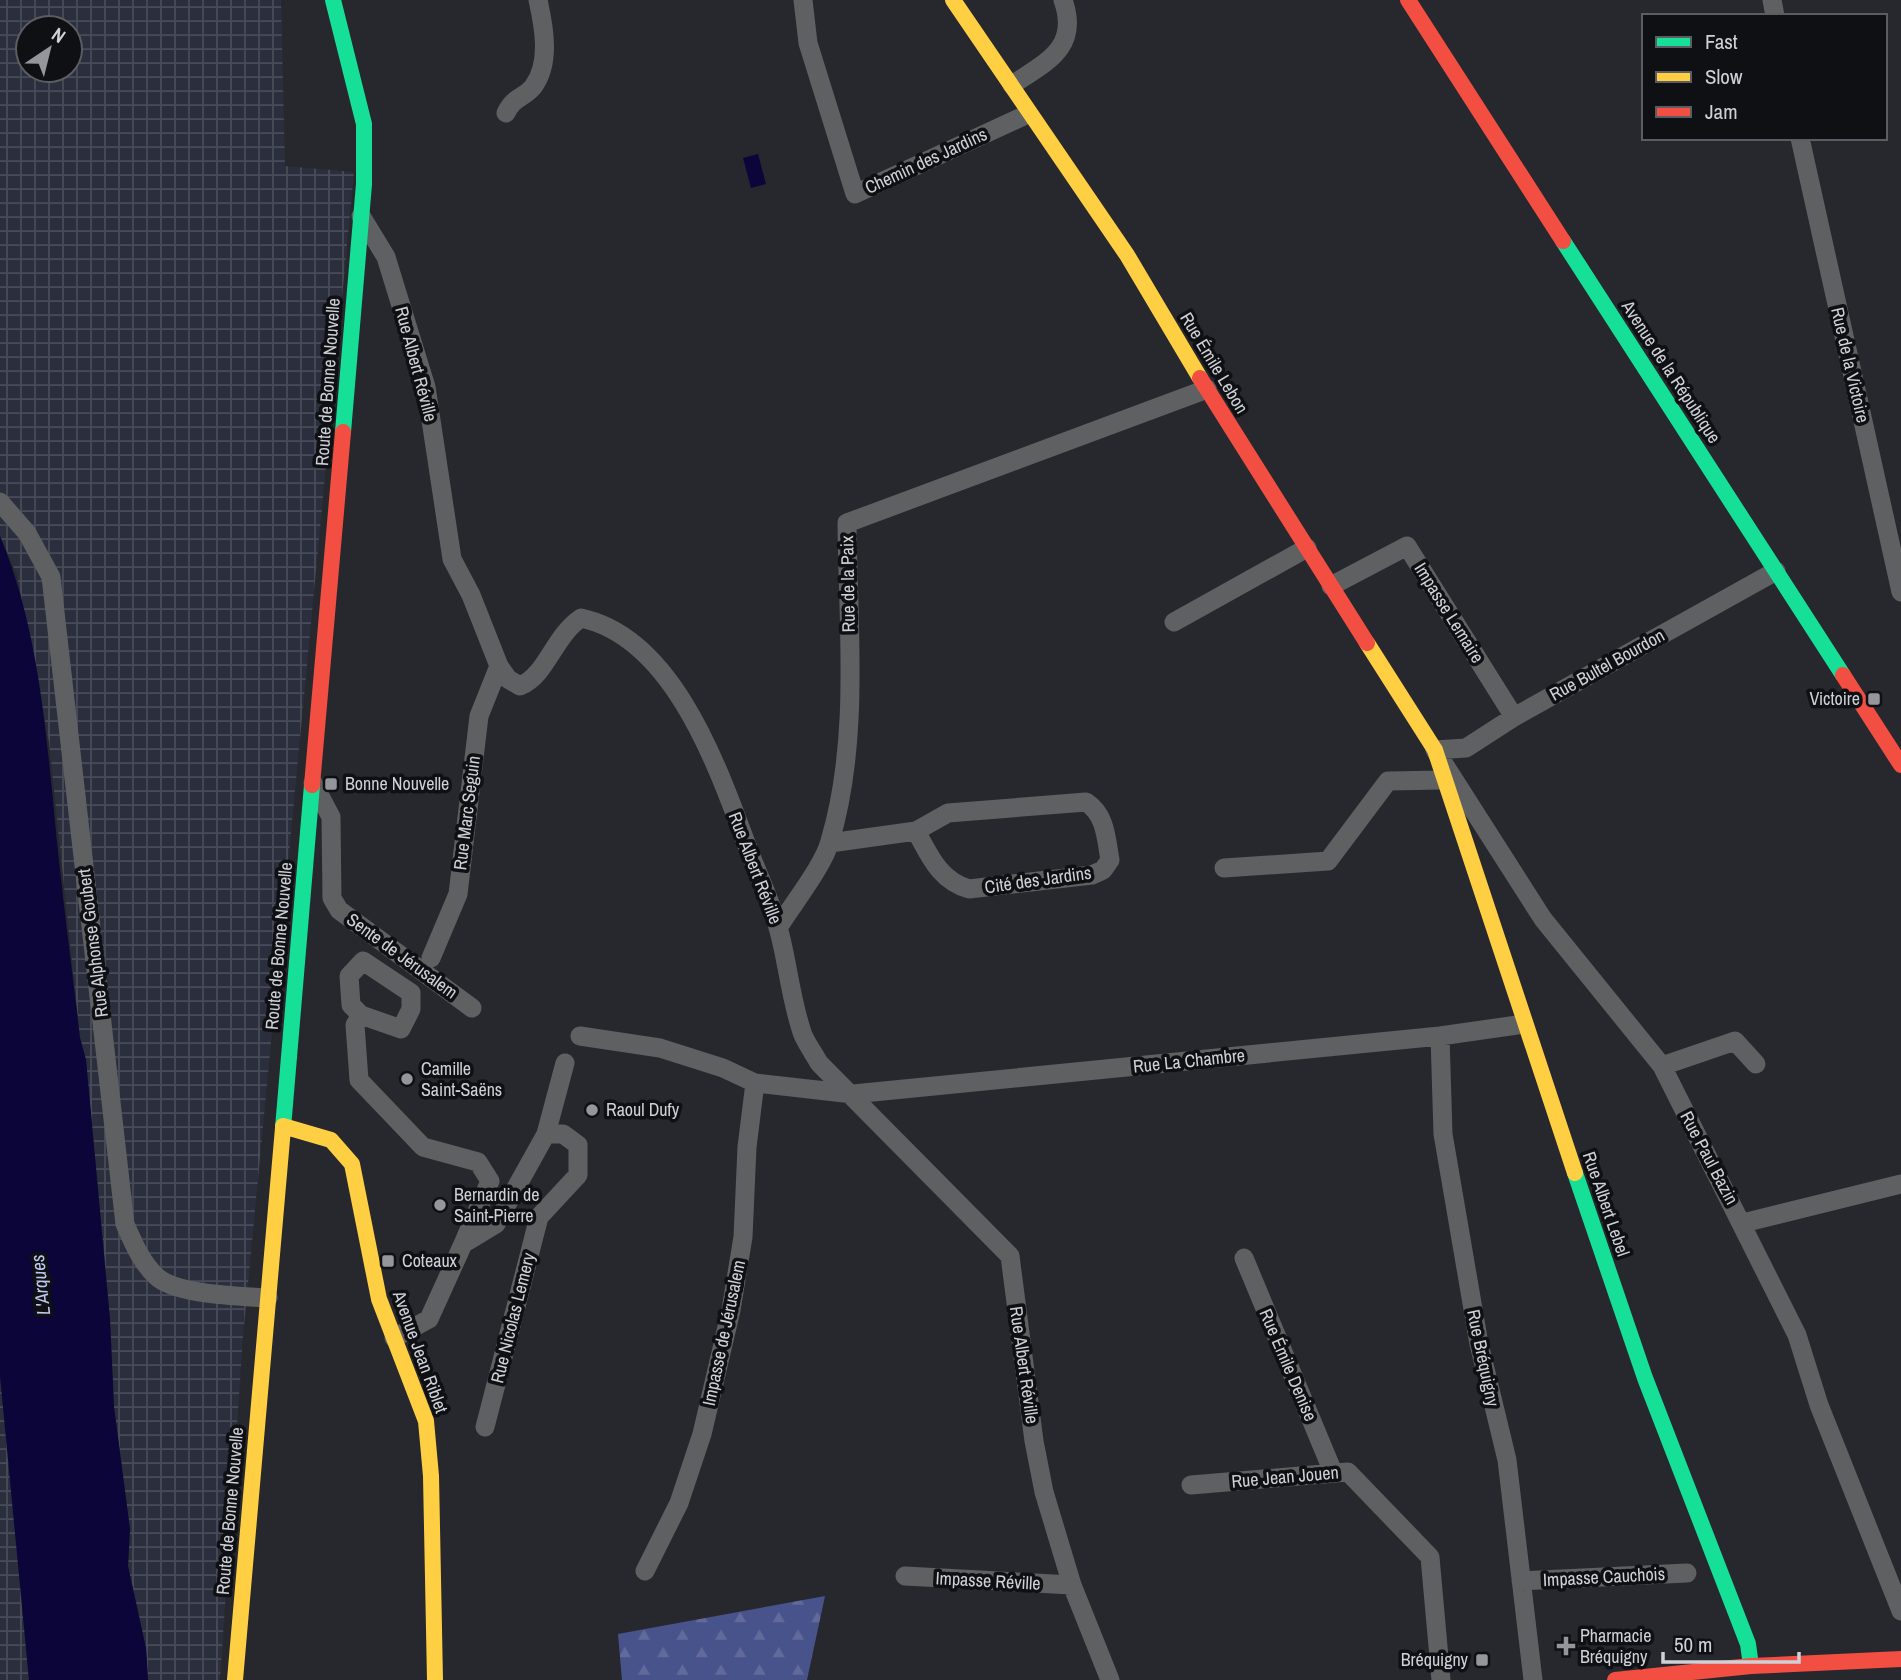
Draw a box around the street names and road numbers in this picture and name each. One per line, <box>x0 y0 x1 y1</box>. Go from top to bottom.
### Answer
street label: Chemin des Jardins <box>861 121 991 200</box>
street label: Avenue de la République <box>1615 295 1727 448</box>
street label: Route de Bonne Nouvelle <box>309 297 346 467</box>
street label: Rue Albert Réville <box>389 304 444 424</box>
street label: Rue de la Victoire <box>1825 305 1876 425</box>
street label: Rue Émile Lebon <box>1174 307 1255 418</box>
street label: Rue de la Paix <box>834 535 861 633</box>
street label: Impasse Lemaire <box>1409 558 1490 668</box>
street label: Rue Bultel Bourdon <box>1545 623 1669 707</box>
street label: Rue Marc Seguin <box>447 754 486 871</box>
street label: Rue Albert Réville <box>723 808 788 927</box>
street label: Cité des Jardins <box>983 860 1093 899</box>
street label: Route de Bonne Nouvelle <box>259 861 298 1031</box>
street label: Rue Alphonse Goubert <box>71 867 114 1019</box>
street label: Sente de Jérusalem <box>342 907 463 1004</box>
street label: Rue La Chambre <box>1132 1042 1246 1079</box>
street label: Rue Paul Bazin <box>1674 1107 1745 1209</box>
street label: Rue Albert Lebel <box>1577 1148 1636 1260</box>
street label: Rue Nicolas Lemery <box>484 1249 541 1386</box>
street label: Impasse de Jérusalem <box>696 1258 751 1408</box>
street label: Avenue Jean Riblet <box>386 1286 454 1417</box>
street label: Rue Albert Réville <box>1004 1305 1045 1425</box>
street label: Rue Émile Denise <box>1254 1305 1323 1425</box>
street label: Rue Bréquigny <box>1461 1307 1506 1409</box>
street label: Route de Bonne Nouvelle <box>210 1426 249 1596</box>
street label: Rue Jean Jouen <box>1230 1459 1340 1494</box>
street label: Impasse Cauchois <box>1542 1561 1666 1592</box>
street label: Impasse Réville <box>935 1565 1041 1596</box>

